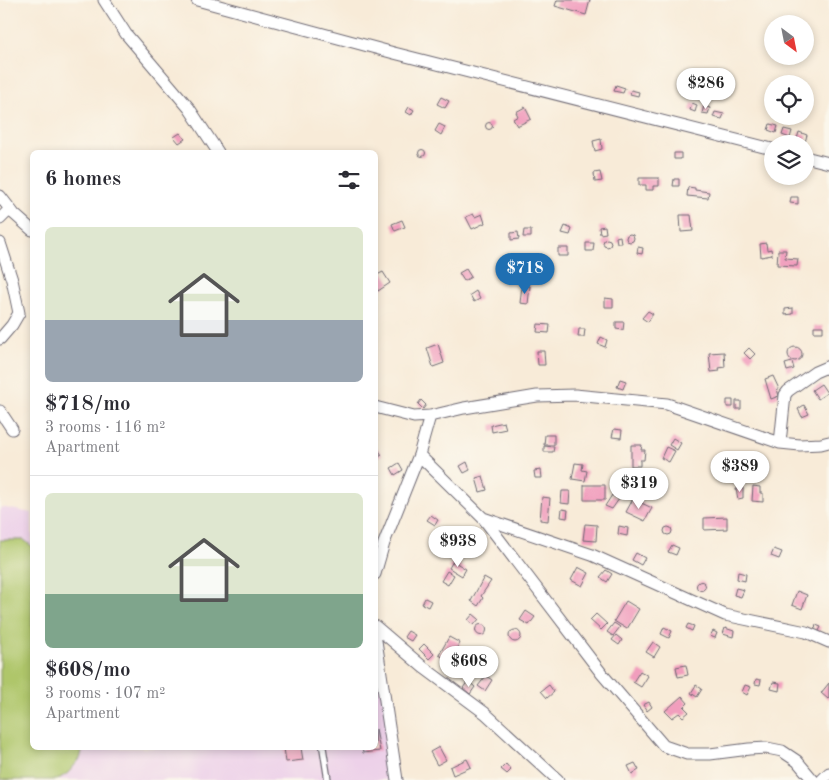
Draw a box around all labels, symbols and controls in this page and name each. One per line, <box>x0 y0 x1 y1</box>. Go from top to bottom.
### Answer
north arrow <box>764 15 814 65</box>
map controls <box>764 15 814 185</box>
pin: $286 <box>676 68 736 110</box>
button: locate <box>764 75 814 125</box>
text: $286 <box>687 76 725 92</box>
button: layers <box>764 135 814 185</box>
icon: filters <box>335 166 363 194</box>
text: 6 homes <box>45 169 121 190</box>
pin: $718 <box>495 252 555 295</box>
icon: home <box>159 260 249 350</box>
text: $718 <box>506 261 544 277</box>
text: $718/mo <box>45 394 131 415</box>
text: 3 rooms · 116 m² <box>45 420 165 436</box>
text: Apartment <box>45 440 120 456</box>
pin: $389 <box>710 450 770 493</box>
text: $389 <box>721 459 759 475</box>
pin: $319 <box>609 468 669 510</box>
text: $319 <box>620 476 658 492</box>
icon: home <box>159 525 249 615</box>
pin: $938 <box>428 526 488 568</box>
text: $938 <box>439 534 477 550</box>
pin: $608 <box>439 646 499 688</box>
text: $608 <box>450 654 488 670</box>
text: $608/mo <box>45 660 131 681</box>
text: 3 rooms · 107 m² <box>45 686 165 702</box>
text: Apartment <box>45 706 120 722</box>

